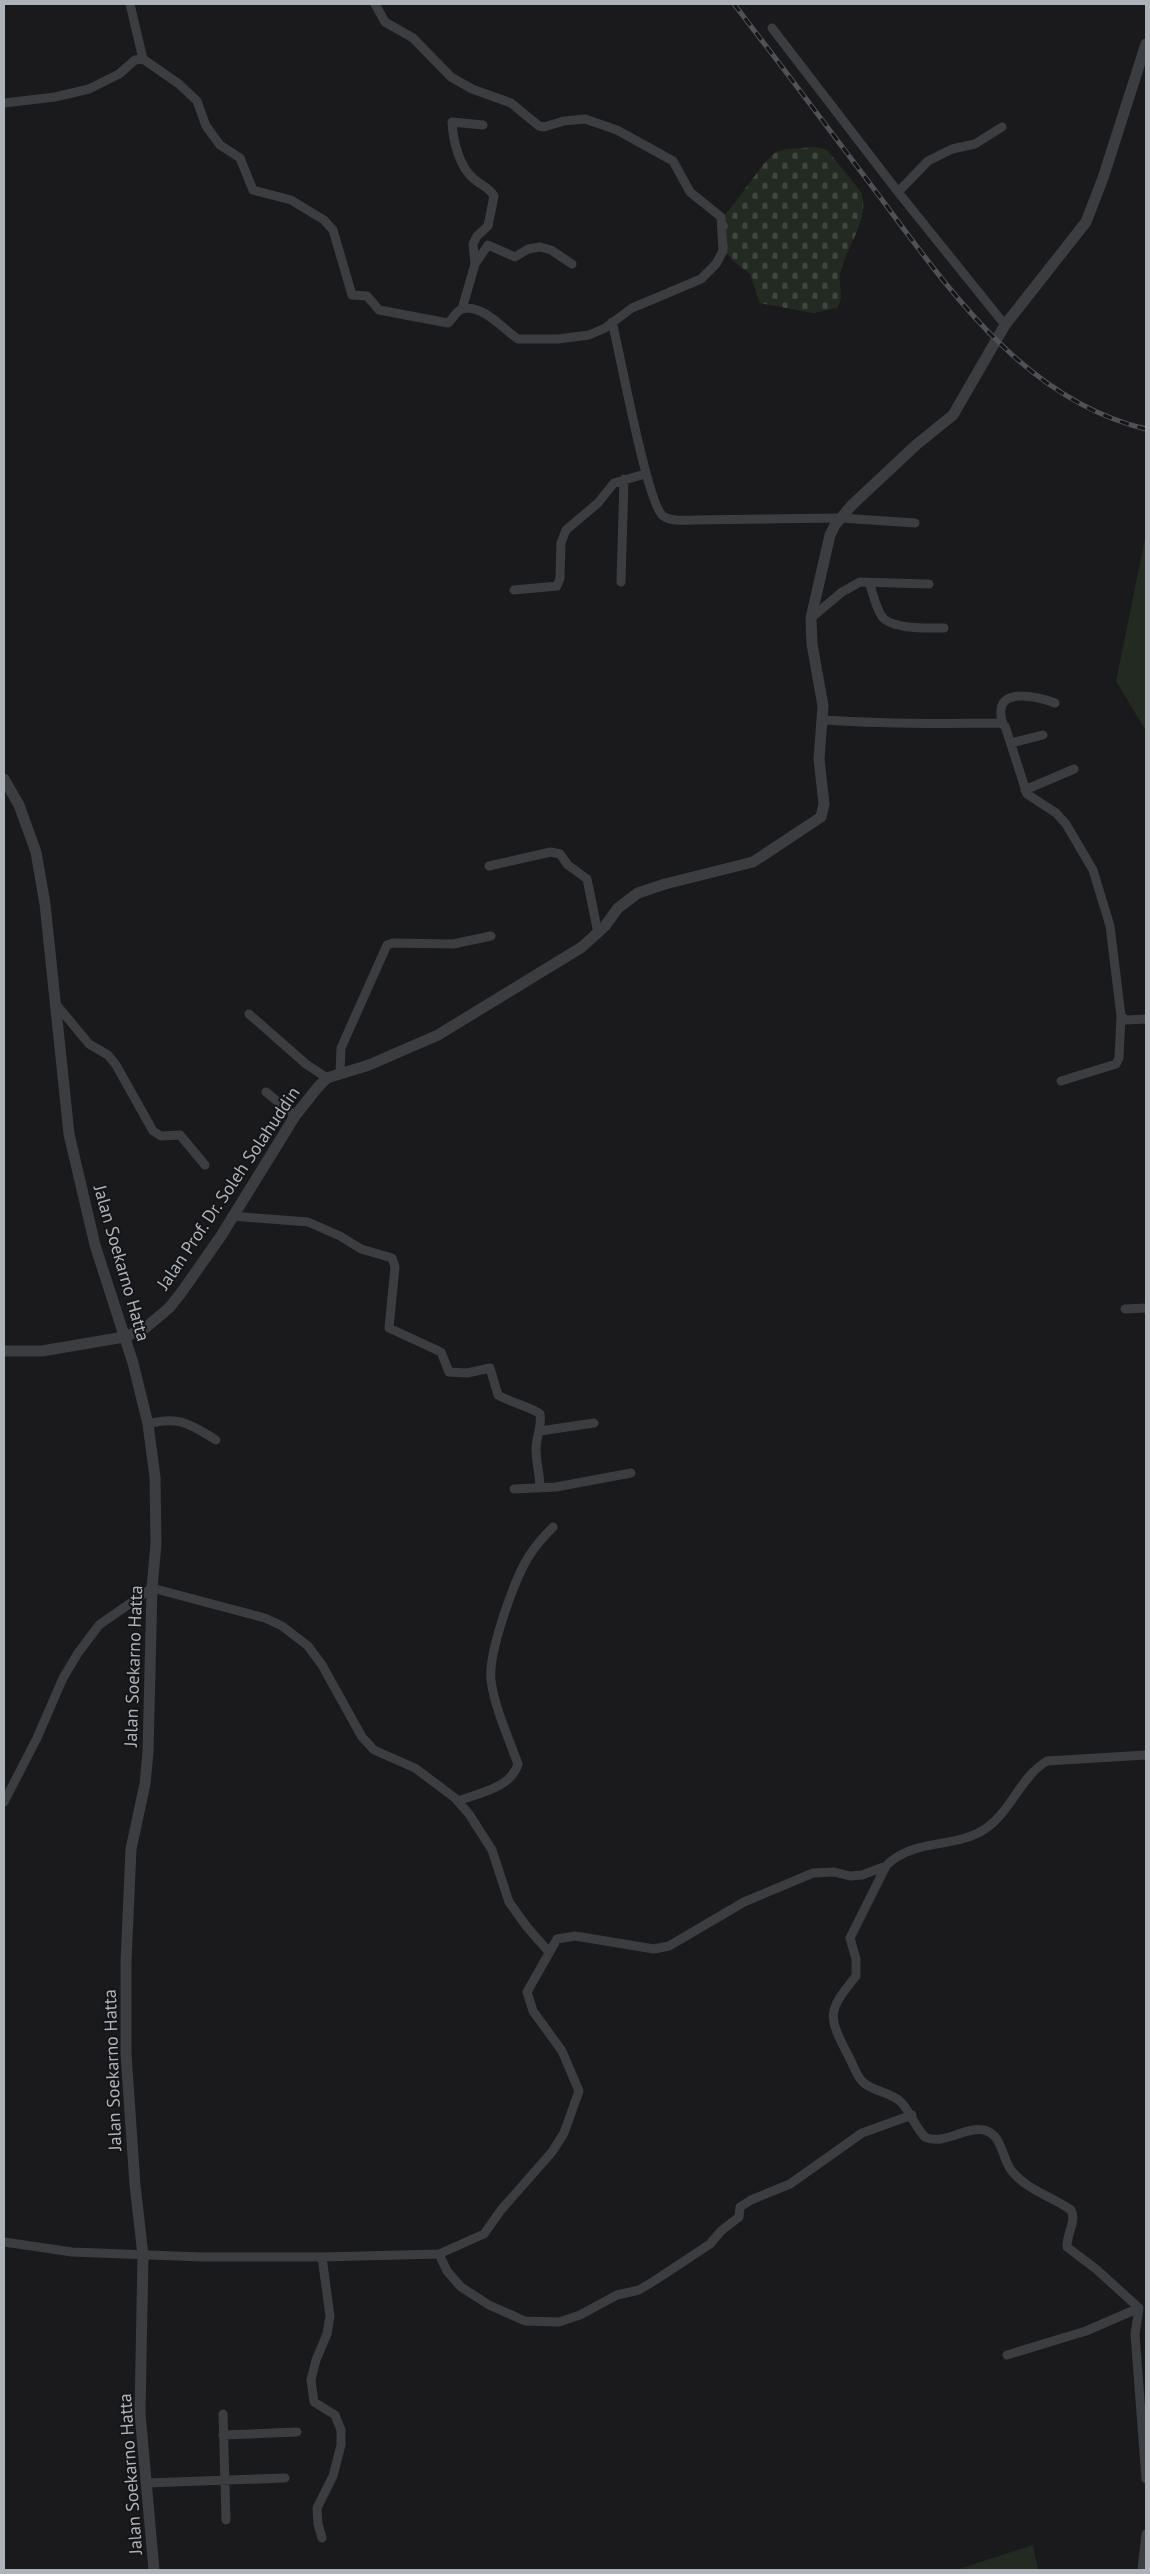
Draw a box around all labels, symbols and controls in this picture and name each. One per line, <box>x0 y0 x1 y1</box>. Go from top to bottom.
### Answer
street label: Jalan Prof. Dr. Soleh Solahuddin <box>151 1082 305 1295</box>
street label: Jalan Soekarno Hatta <box>88 1181 155 1344</box>
street label: Jalan Soekarno Hatta <box>119 1585 147 1748</box>
street label: Jalan Soekarno Hatta <box>98 1989 126 2152</box>
street label: Jalan Soekarno Hatta <box>113 2393 147 2556</box>

